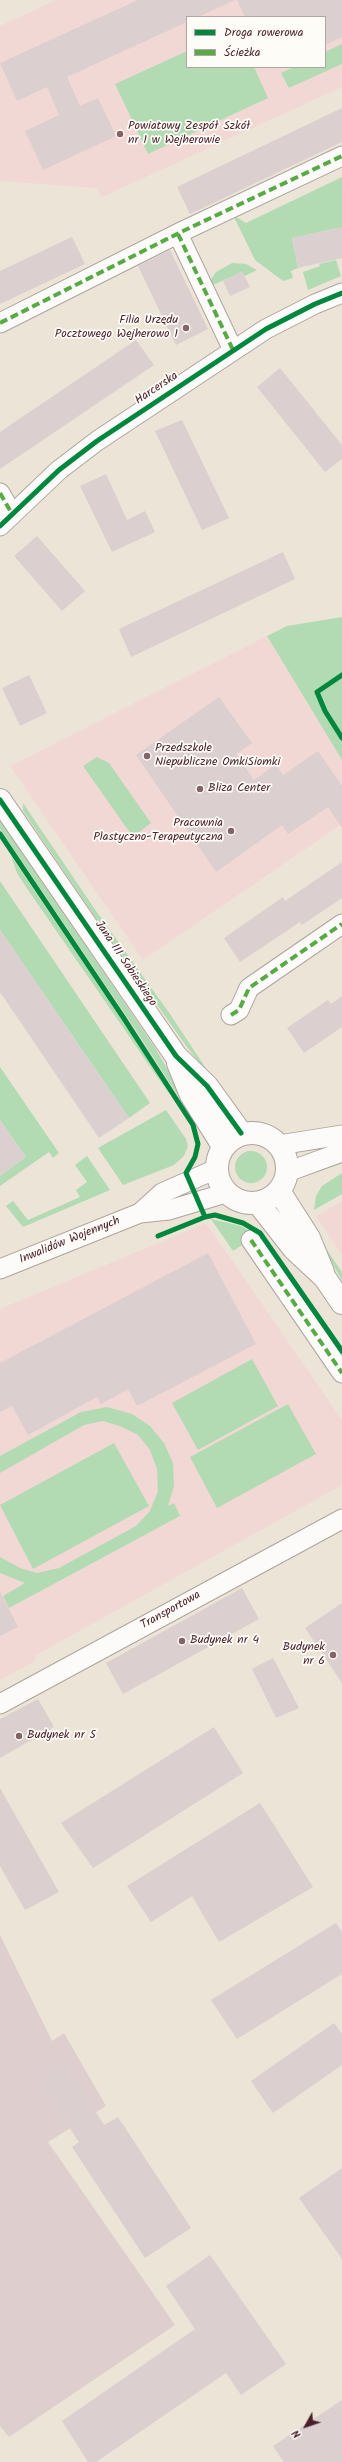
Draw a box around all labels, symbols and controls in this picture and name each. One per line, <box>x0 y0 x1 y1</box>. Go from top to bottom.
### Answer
legend <box>186 16 326 68</box>
text: Droga rowerowa <box>224 23 303 42</box>
text: Ścieżka <box>224 43 260 62</box>
place label: Powiatowy Zespół Szkół nr 1 w Wejherowie <box>128 120 250 148</box>
marker: Powiatowy Zespół Szkół nr 1 w Wejherowie <box>115 129 125 139</box>
place label: Filia Urzędu Pocztowego Wejherowo 1 <box>55 314 178 342</box>
marker: Filia Urzędu Pocztowego Wejherowo 1 <box>181 323 191 333</box>
street label: Harcerska <box>133 369 181 409</box>
place label: Przedszkole Niepubliczne OmkiSiomki <box>155 742 280 770</box>
marker: Przedszkole Niepubliczne OmkiSiomki <box>142 751 152 761</box>
place label: Bliza Center <box>208 782 270 796</box>
marker: Bliza Center <box>195 784 205 794</box>
place label: Pracownia Plastyczno-Terapeutyczna <box>93 817 223 845</box>
marker: Pracownia Plastyczno-Terapeutyczna <box>226 826 236 836</box>
street label: Jana III Sobieskiego <box>91 918 159 1010</box>
street label: Inwalidów Wojennych <box>18 1214 122 1268</box>
street label: Transportowa <box>138 1589 204 1633</box>
place label: Budynek nr 4 <box>190 1634 259 1648</box>
marker: Budynek nr 4 <box>177 1636 187 1646</box>
place label: Budynek nr 6 <box>283 1641 325 1669</box>
marker: Budynek nr 6 <box>328 1650 338 1660</box>
place label: Budynek nr 5 <box>27 1729 96 1743</box>
marker: Budynek nr 5 <box>14 1731 24 1741</box>
north arrow <box>286 2406 326 2446</box>
text: N <box>288 2425 306 2442</box>

